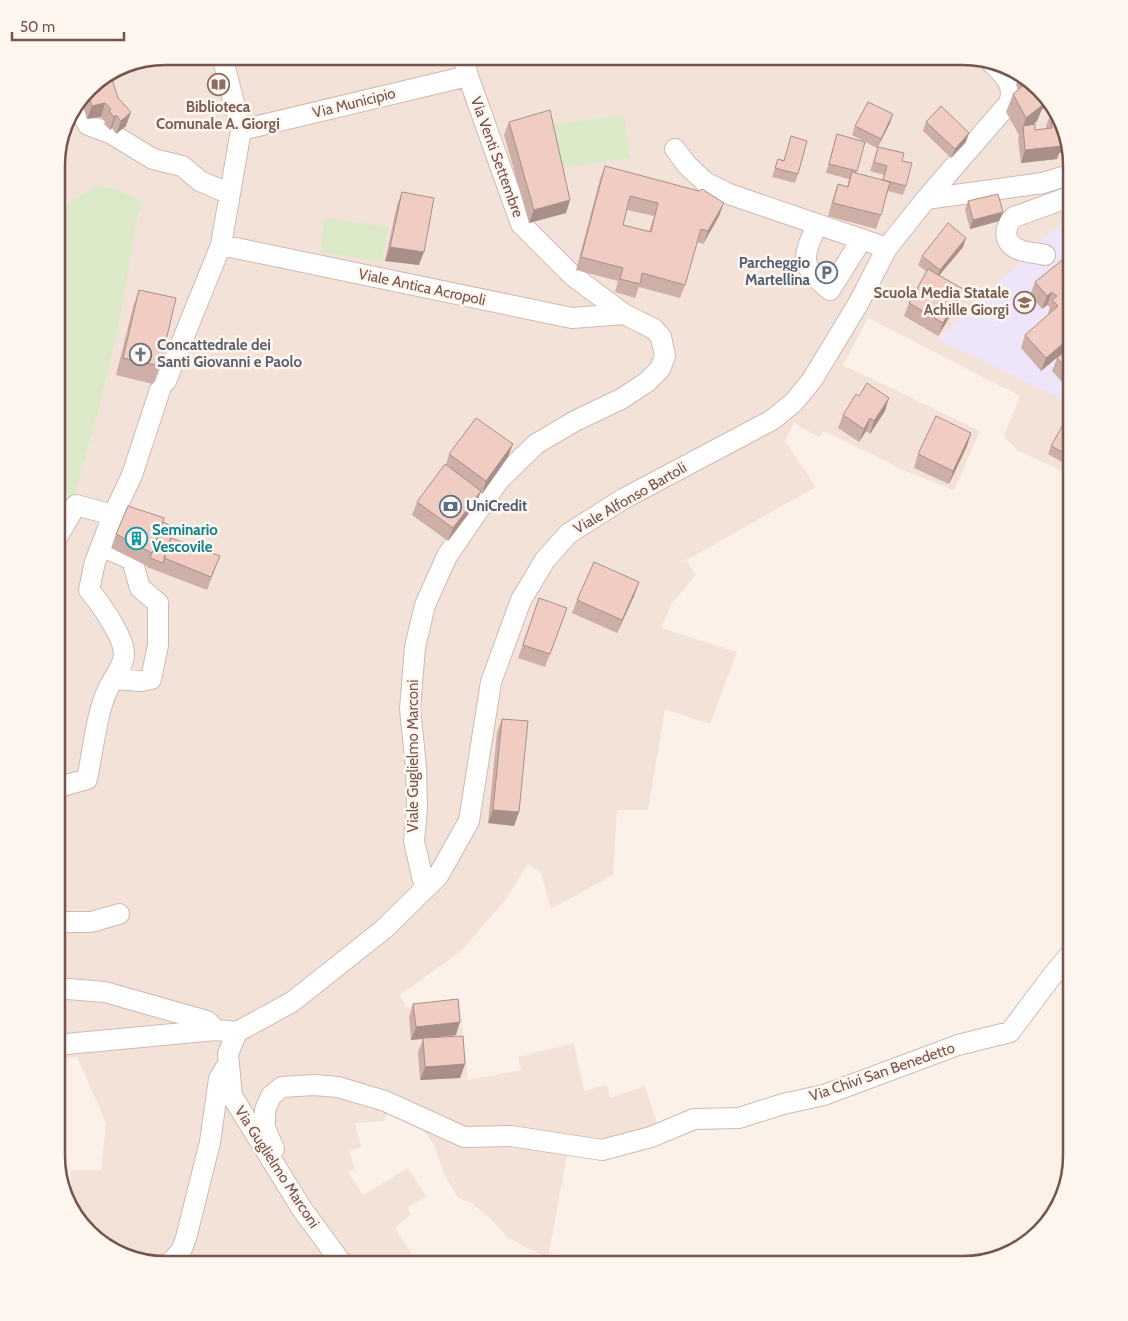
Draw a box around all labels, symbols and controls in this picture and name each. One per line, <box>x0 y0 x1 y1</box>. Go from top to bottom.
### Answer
scale bar <box>12 10 125 42</box>
text: 50 m <box>20 18 55 36</box>
library icon: Biblioteca Comunale A. Giorgi <box>206 72 230 96</box>
street label: Via Municipio <box>311 84 397 122</box>
street label: Via Venti Settembre <box>467 94 527 220</box>
place label: Biblioteca Comunale A. Giorgi <box>156 98 280 133</box>
place label: Parcheggio Martellina <box>739 254 811 289</box>
parking icon: Parcheggio Martellina <box>814 260 838 284</box>
street label: Viale Antica Acropoli <box>357 265 487 309</box>
place label: Scuola Media Statale Achille Giorgi <box>874 284 1009 319</box>
school or university icon: Scuola Media Statale Achille Giorgi <box>1013 290 1037 314</box>
place label: Concattedrale dei Santi Giovanni e Paolo <box>157 336 302 371</box>
church icon: Concattedrale dei Santi Giovanni e Paolo <box>129 342 153 366</box>
street label: Viale Alfonso Bartoli <box>570 458 690 538</box>
bank icon: UniCredit <box>438 494 462 518</box>
place label: UniCredit <box>466 497 527 515</box>
place label: Seminario Vescovile <box>152 521 218 556</box>
building icon: Seminario Vescovile <box>124 527 148 551</box>
street label: Viale Guglielmo Marconi <box>404 679 422 833</box>
street label: Via Chivi San Benedetto <box>807 1039 957 1105</box>
street label: Via Guglielmo Marconi <box>231 1103 323 1231</box>

